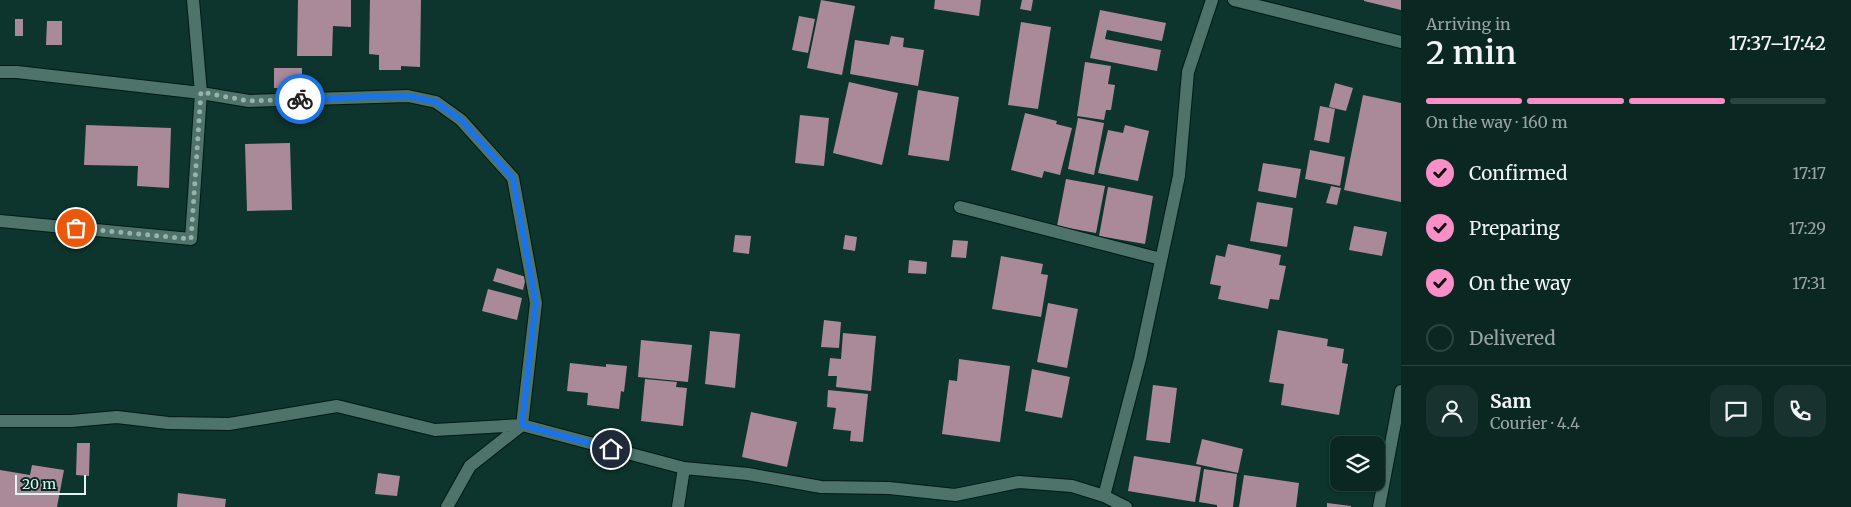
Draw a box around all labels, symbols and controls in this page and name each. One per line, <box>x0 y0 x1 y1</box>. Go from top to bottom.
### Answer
text: Arriving in <box>1426 14 1511 34</box>
text: 17:37–17:42 <box>1729 31 1826 55</box>
text: 2 min <box>1426 33 1516 73</box>
courier <box>275 74 325 124</box>
icon: bike <box>286 85 314 113</box>
text: On the way · 160 m <box>1426 112 1568 132</box>
icon: check <box>1426 159 1454 187</box>
text: Confirmed <box>1469 161 1567 185</box>
text: 17:17 <box>1793 163 1826 183</box>
pin <box>55 207 97 249</box>
icon: bag <box>62 214 90 242</box>
icon: check <box>1426 214 1454 242</box>
text: Preparing <box>1469 216 1560 240</box>
text: 17:29 <box>1789 218 1826 238</box>
icon: check <box>1426 269 1454 297</box>
text: On the way <box>1469 271 1571 295</box>
text: 17:31 <box>1792 273 1826 293</box>
text: Delivered <box>1469 326 1556 350</box>
button: person <box>1426 385 1478 437</box>
button: chat <box>1710 385 1762 437</box>
button: phone <box>1774 385 1826 437</box>
text: Sam <box>1490 389 1531 413</box>
text: Courier · 4.4 <box>1490 413 1580 433</box>
pin <box>590 428 632 470</box>
icon: home <box>597 435 625 463</box>
map controls <box>1330 436 1385 491</box>
button: layers <box>1330 436 1385 491</box>
scale bar <box>15 472 86 495</box>
text: 20 m <box>22 475 56 493</box>

